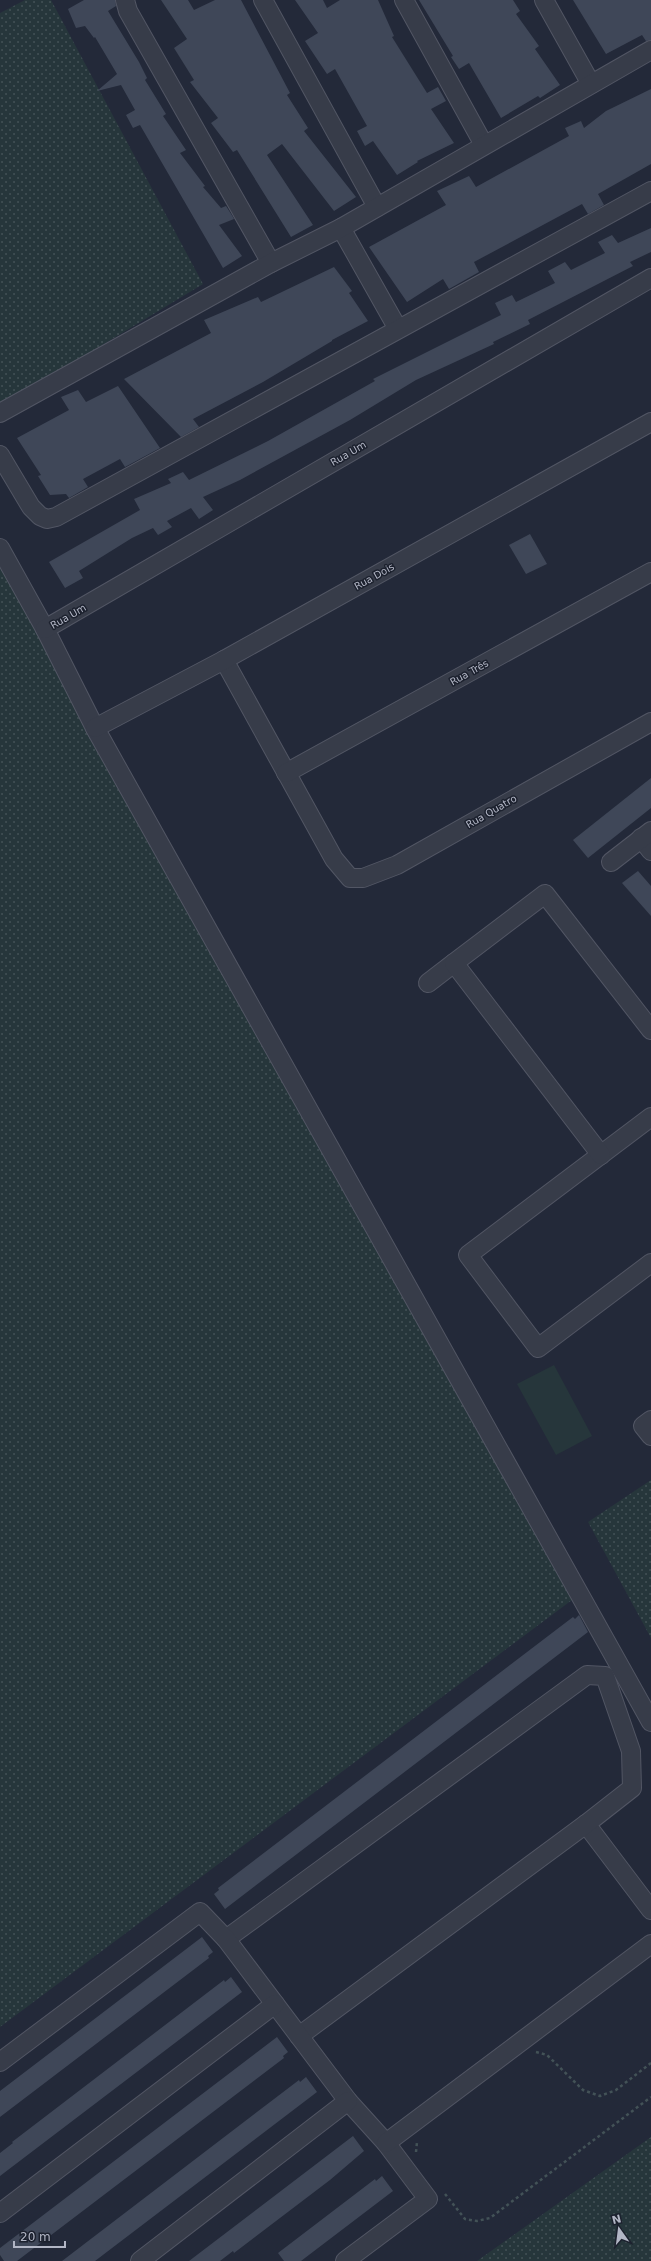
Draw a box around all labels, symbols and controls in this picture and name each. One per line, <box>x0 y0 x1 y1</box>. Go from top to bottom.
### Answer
street label: Rua Um <box>329 439 368 468</box>
street label: Rua Dois <box>352 561 396 592</box>
street label: Rua Um <box>49 602 88 631</box>
street label: Rua Três <box>448 657 490 687</box>
street label: Rua Quatro <box>464 793 518 830</box>
north arrow <box>599 2209 639 2249</box>
text: N <box>611 2212 623 2227</box>
scale bar <box>14 2223 65 2249</box>
text: 20 m <box>20 2230 51 2244</box>

